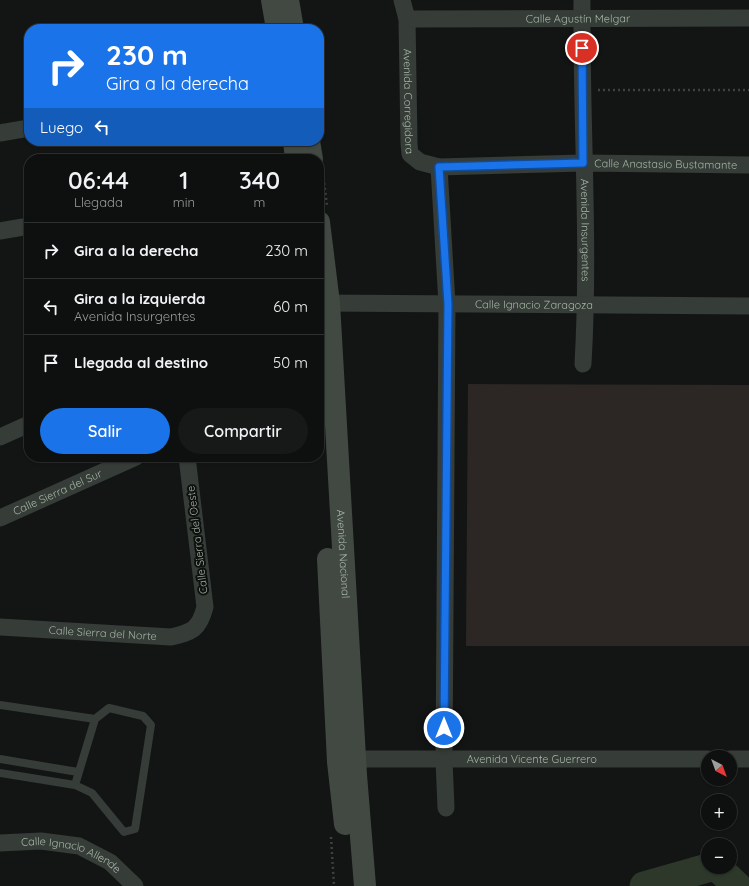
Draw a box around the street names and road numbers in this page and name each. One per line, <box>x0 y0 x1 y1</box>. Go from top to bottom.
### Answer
street label: Calle Agustín Melgar <box>526 11 631 26</box>
street label: Avenida Corregidora <box>400 48 417 155</box>
street label: Calle Anastasio Bustamante <box>594 156 737 172</box>
street label: Avenida Insurgentes <box>578 178 593 281</box>
street label: Calle Ignacio Zaragoza <box>475 297 593 312</box>
street label: Calle Sierra del Sur <box>11 466 105 518</box>
street label: Calle Sierra del Oeste <box>183 485 211 595</box>
street label: Avenida Nacional <box>334 509 353 599</box>
street label: Calle Sierra del Norte <box>48 623 157 643</box>
street label: Avenida Vicente Guerrero <box>467 752 597 766</box>
street label: Calle Ignacio Allende <box>21 834 124 876</box>

